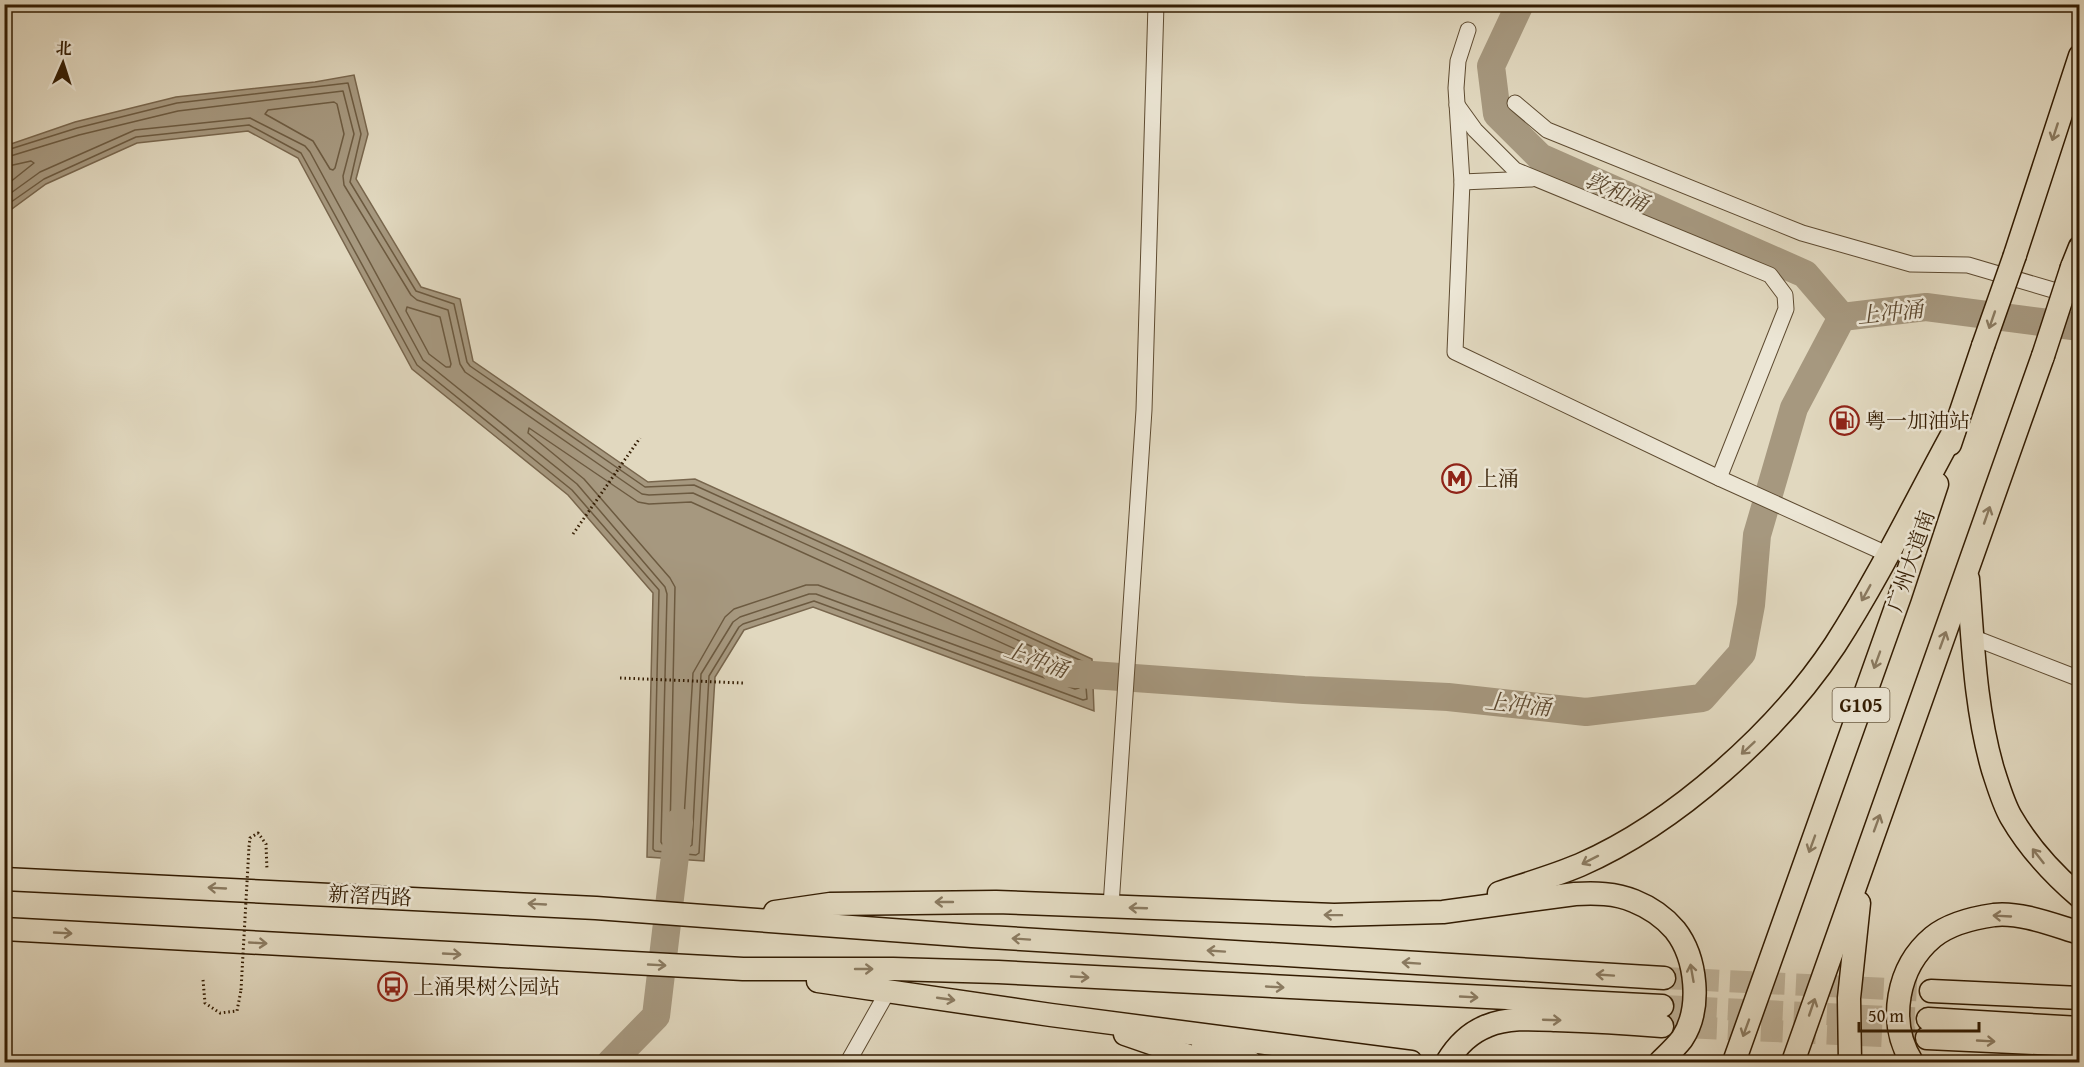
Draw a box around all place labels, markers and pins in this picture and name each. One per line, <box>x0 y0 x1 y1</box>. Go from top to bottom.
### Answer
fuel station icon: 粤一加油站 <box>1828 405 1860 437</box>
place label: 粤一加油站 <box>1865 405 1970 436</box>
metro station icon: 上涌 <box>1440 463 1472 495</box>
place label: 上涌 <box>1477 463 1519 494</box>
bus stop icon: 上涌果树公园站 <box>376 971 408 1003</box>
place label: 上涌果树公园站 <box>413 971 560 1002</box>

